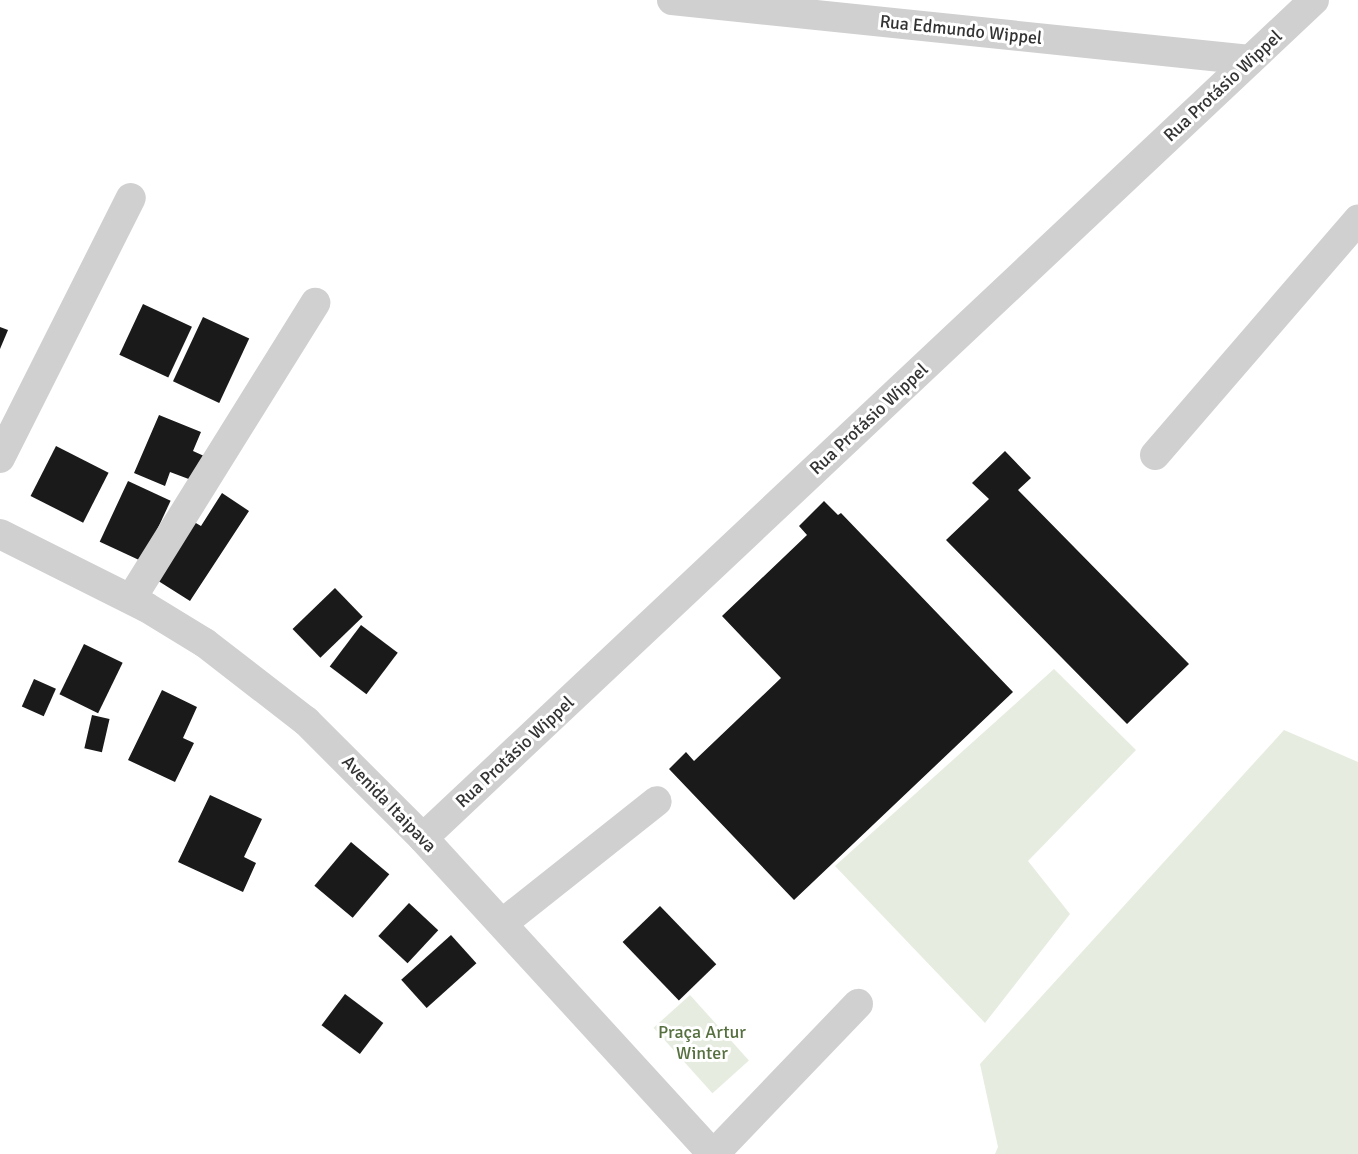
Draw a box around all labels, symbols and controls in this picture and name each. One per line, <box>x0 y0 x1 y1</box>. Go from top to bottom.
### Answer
street label: Rua Edmundo Wippel <box>879 11 1043 49</box>
street label: Rua Protásio Wippel <box>1159 26 1287 146</box>
street label: Rua Protásio Wippel <box>805 359 933 479</box>
street label: Rua Protásio Wippel <box>451 692 579 812</box>
street label: Avenida Itaipava <box>337 751 441 857</box>
park label: Praça Artur Winter <box>658 1022 746 1064</box>

